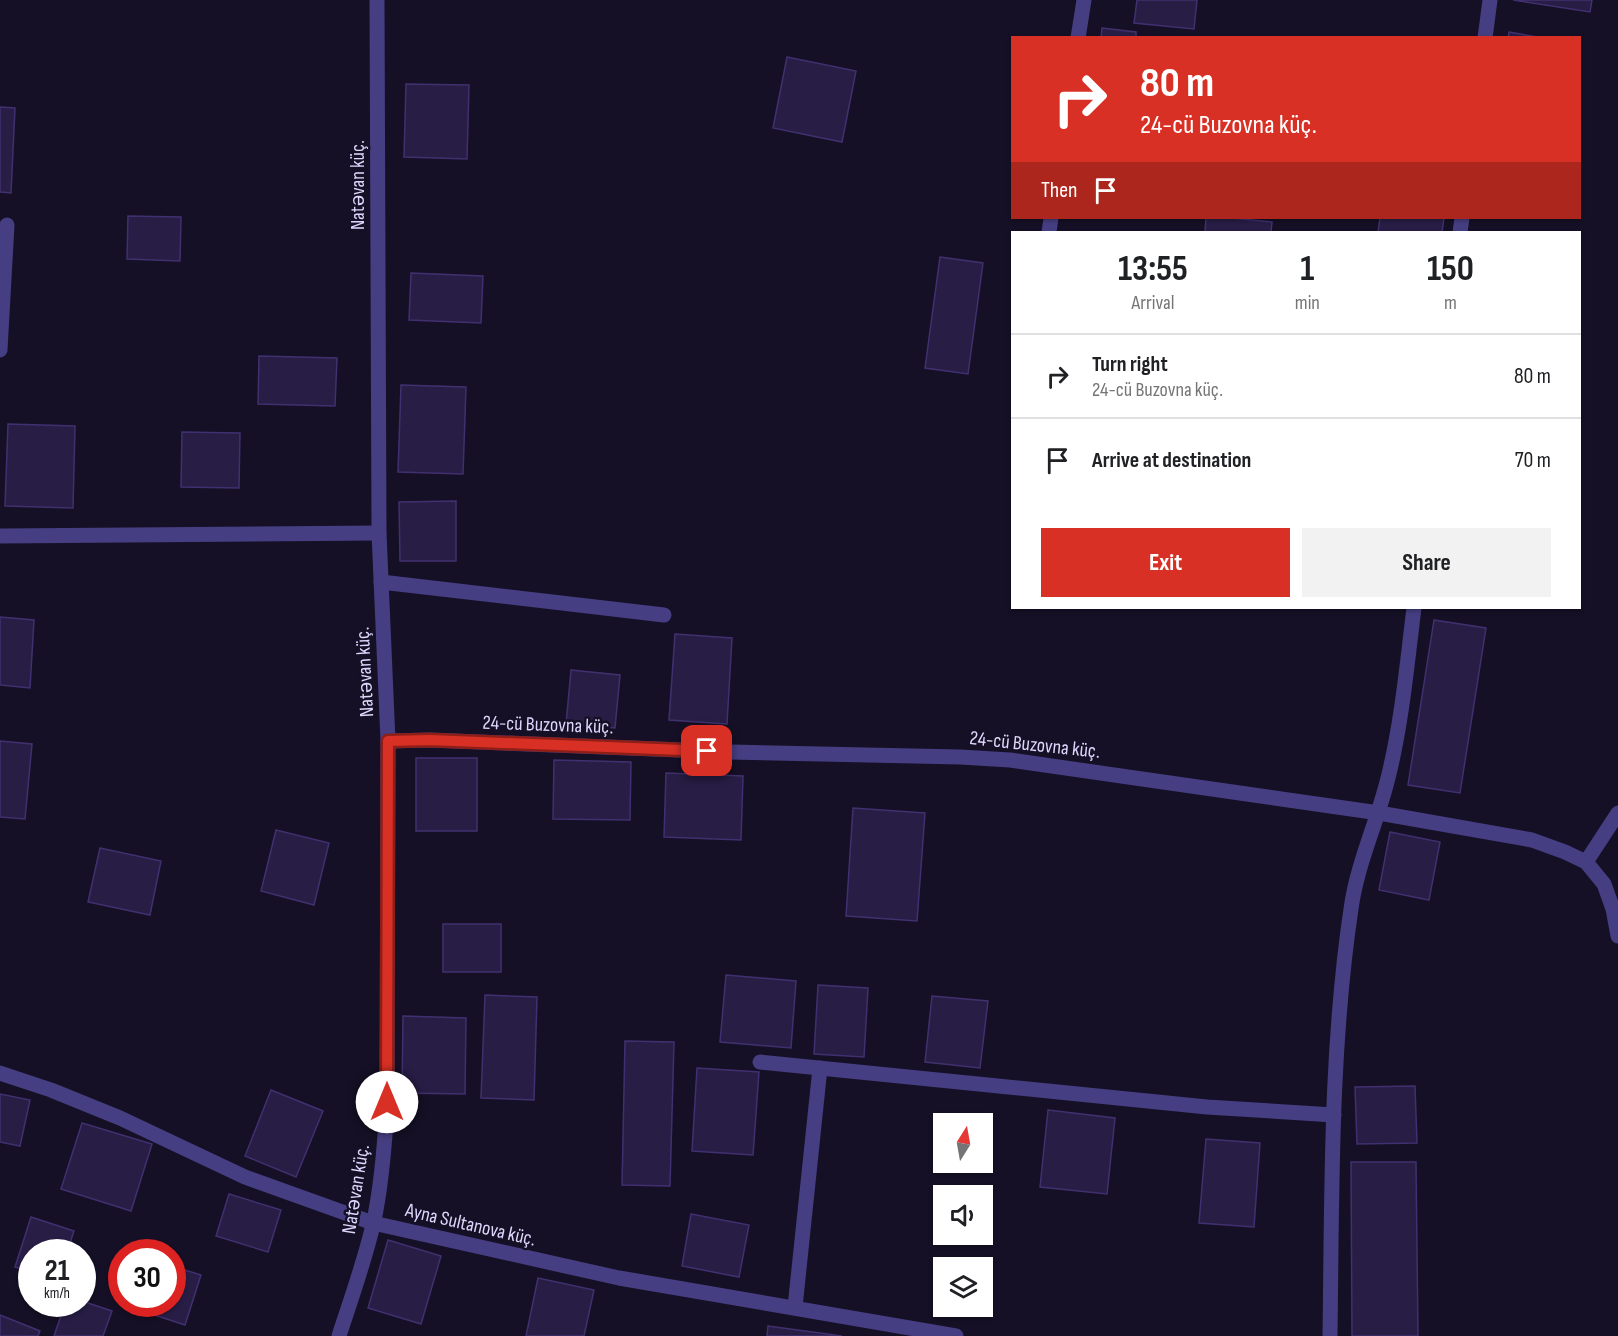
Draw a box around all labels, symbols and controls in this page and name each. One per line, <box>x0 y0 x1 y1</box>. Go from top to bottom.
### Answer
text: 80 m <box>1140 58 1214 109</box>
icon: right <box>1041 60 1119 138</box>
text: 24-cü Buzovna küç. <box>1140 109 1317 141</box>
street label: Natəvan küç. <box>346 140 370 230</box>
icon: arrive <box>1089 174 1122 207</box>
text: Then <box>1041 177 1077 204</box>
text: 13:55 <box>1118 248 1188 291</box>
text: 1 <box>1300 248 1314 291</box>
text: 150 <box>1427 248 1474 291</box>
text: Arrival <box>1131 291 1174 315</box>
text: min <box>1295 291 1320 315</box>
text: m <box>1444 291 1457 315</box>
text: Turn right <box>1092 351 1168 378</box>
icon: right <box>1041 360 1074 393</box>
text: 80 m <box>1514 363 1551 390</box>
text: 24-cü Buzovna küç. <box>1092 378 1223 402</box>
icon: arrive <box>1041 444 1074 477</box>
text: Arrive at destination <box>1092 447 1251 474</box>
text: 70 m <box>1515 447 1551 474</box>
button: Exit <box>1041 528 1290 597</box>
button: Share <box>1302 528 1551 597</box>
street label: Natəvan küç. <box>351 626 379 718</box>
street label: 24-cü Buzovna küç. <box>482 711 614 739</box>
pin <box>681 725 732 776</box>
street label: 24-cü Buzovna küç. <box>968 726 1101 764</box>
icon: arrive <box>690 734 723 767</box>
position arrow <box>355 1070 419 1134</box>
north arrow <box>933 1113 993 1173</box>
map controls <box>933 1113 993 1317</box>
street label: Natəvan küç. <box>337 1143 375 1236</box>
button: sound <box>933 1185 993 1245</box>
street label: Ayna Sultanova küç. <box>402 1198 538 1252</box>
speed limit sign: 30 <box>108 1239 186 1317</box>
text: 21 <box>45 1253 69 1289</box>
button: layers <box>933 1257 993 1317</box>
text: km/h <box>44 1284 70 1303</box>

